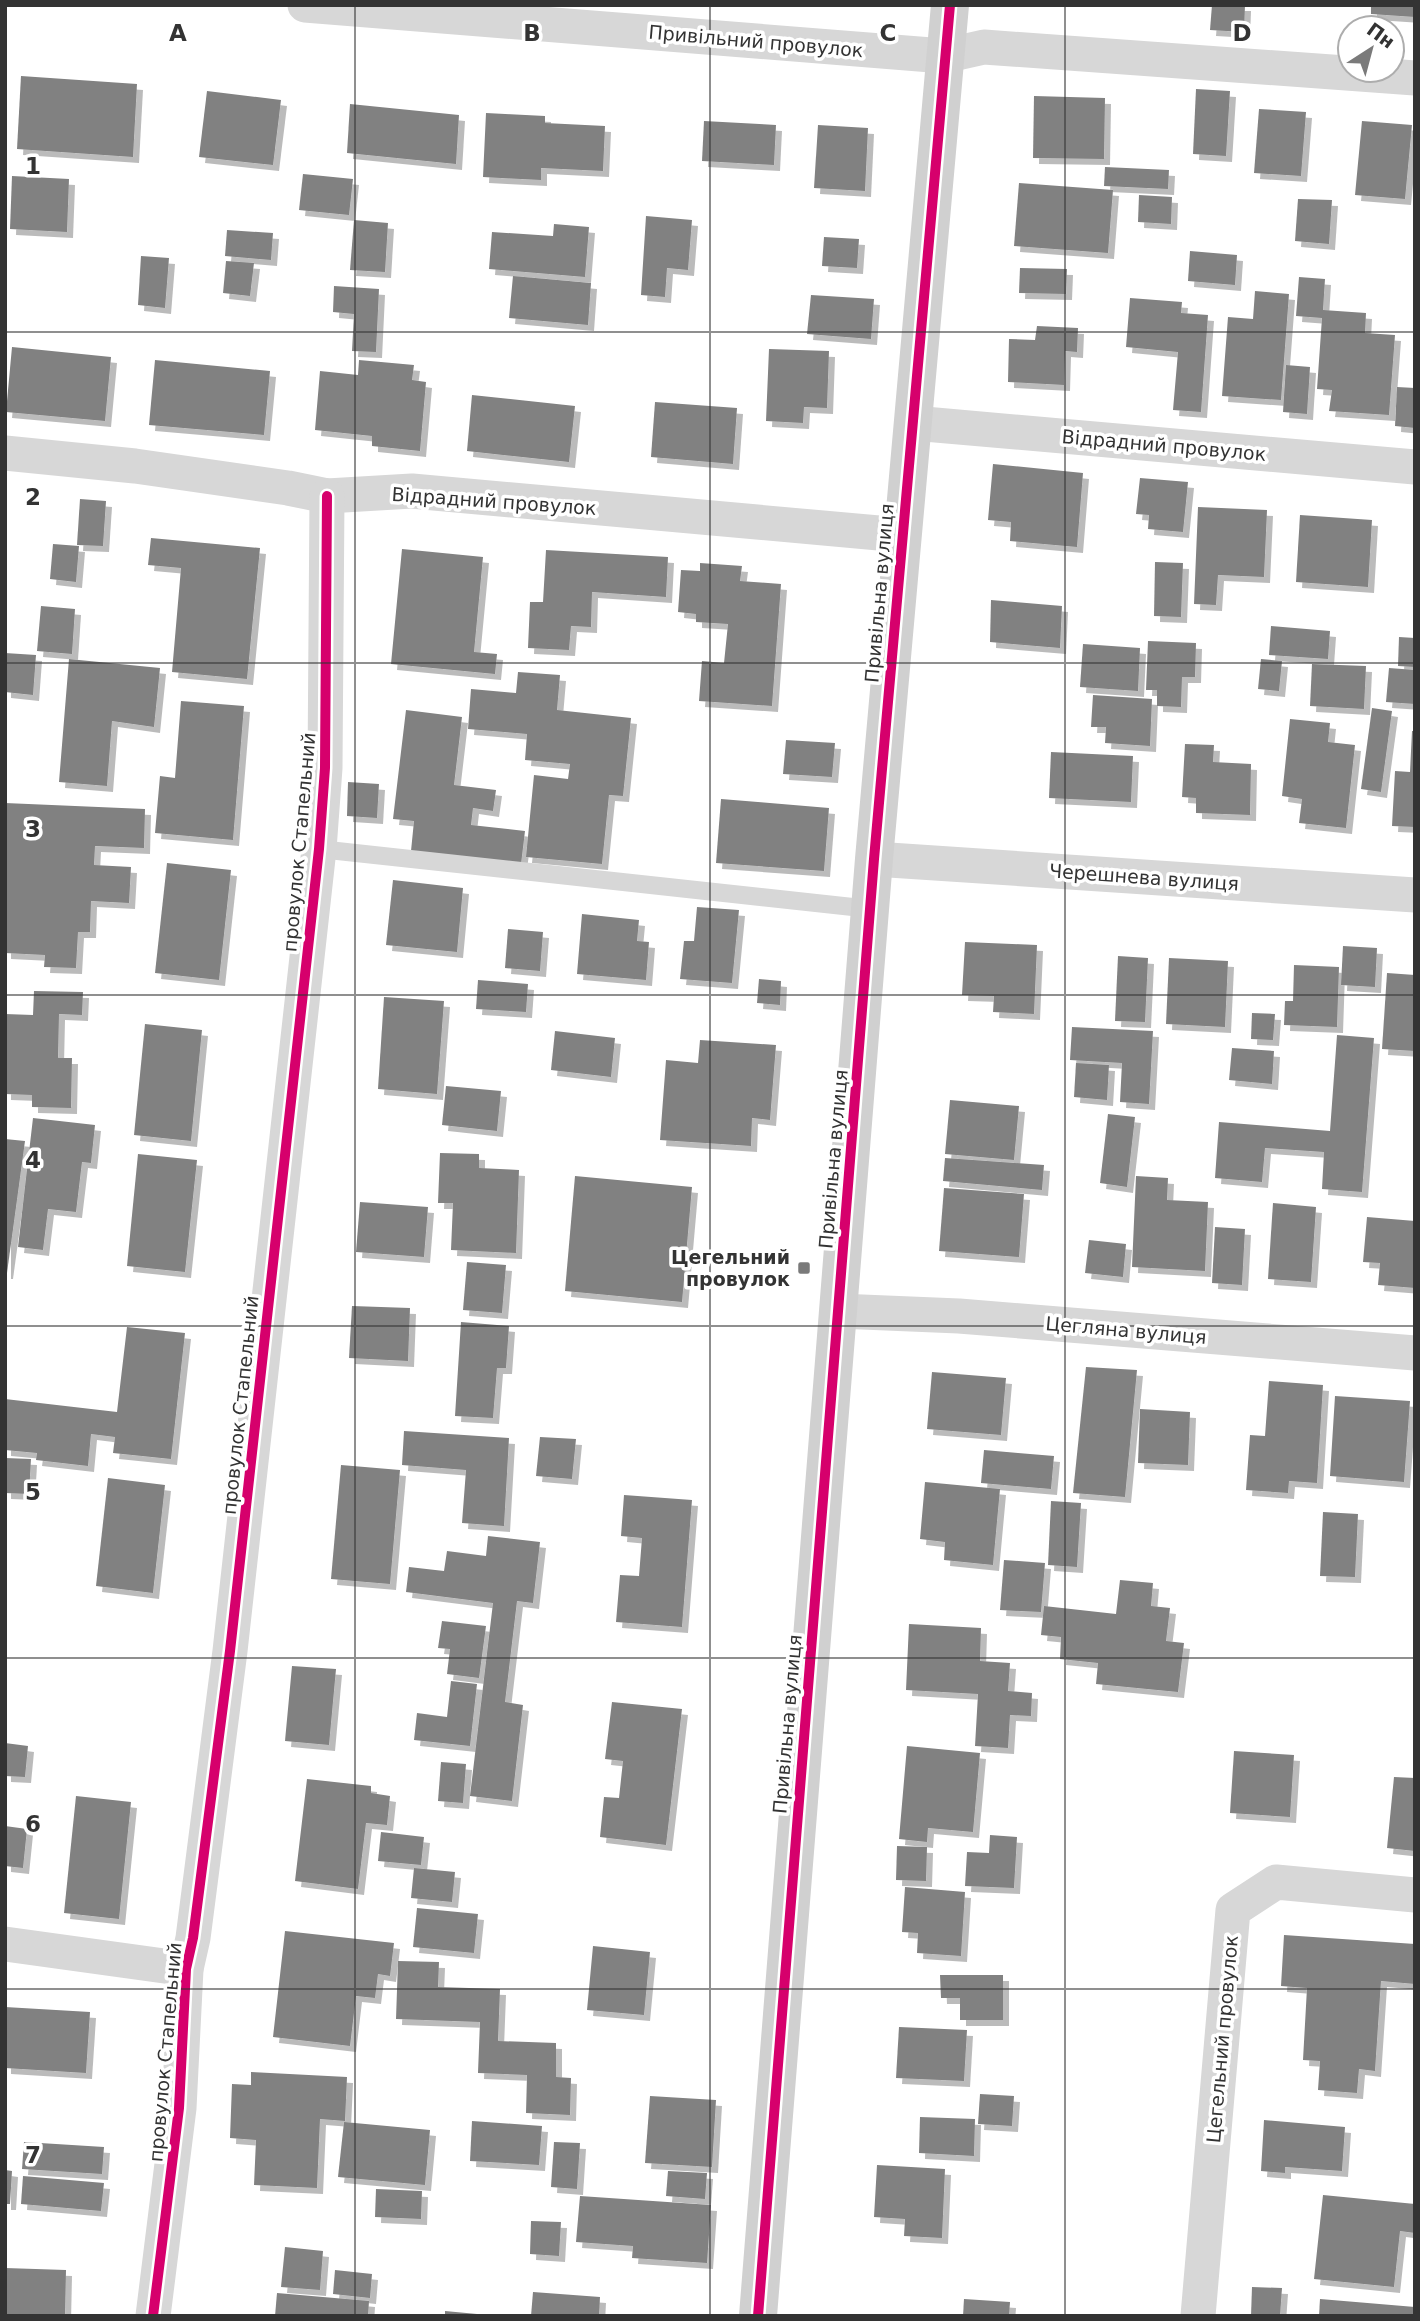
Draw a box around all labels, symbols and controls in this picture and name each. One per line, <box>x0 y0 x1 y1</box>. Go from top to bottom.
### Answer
north arrow <box>1336 14 1406 84</box>
text: Пн <box>1363 18 1399 53</box>
text: A <box>169 20 187 46</box>
text: B <box>523 20 541 46</box>
text: C <box>880 20 896 46</box>
text: D <box>1232 20 1252 46</box>
street label: Привільний провулок <box>648 21 864 61</box>
text: 1 <box>25 153 41 179</box>
street label: Відрадний провулок <box>1061 425 1267 465</box>
street label: Відрадний провулок <box>391 483 597 519</box>
text: 2 <box>25 484 41 510</box>
street label: Привільна вулиця <box>860 502 898 684</box>
street label: провулок Стапельний <box>278 731 320 953</box>
text: 3 <box>25 816 41 842</box>
street label: Черешнева вулиця <box>1048 859 1240 895</box>
street label: Привільна вулиця <box>814 1068 852 1250</box>
text: 4 <box>25 1147 41 1173</box>
place label: Цегельний провулок <box>671 1246 790 1290</box>
marker: Цегельний провулок <box>796 1260 812 1276</box>
street label: провулок Стапельний <box>218 1294 262 1516</box>
street label: Цегляна вулиця <box>1045 1312 1207 1348</box>
text: 5 <box>25 1479 41 1505</box>
street label: Привільна вулиця <box>768 1633 806 1815</box>
text: 6 <box>25 1811 41 1837</box>
street label: Цегельний провулок <box>1202 1934 1242 2144</box>
street label: провулок Стапельний <box>144 1941 186 2163</box>
text: 7 <box>25 2142 41 2168</box>

